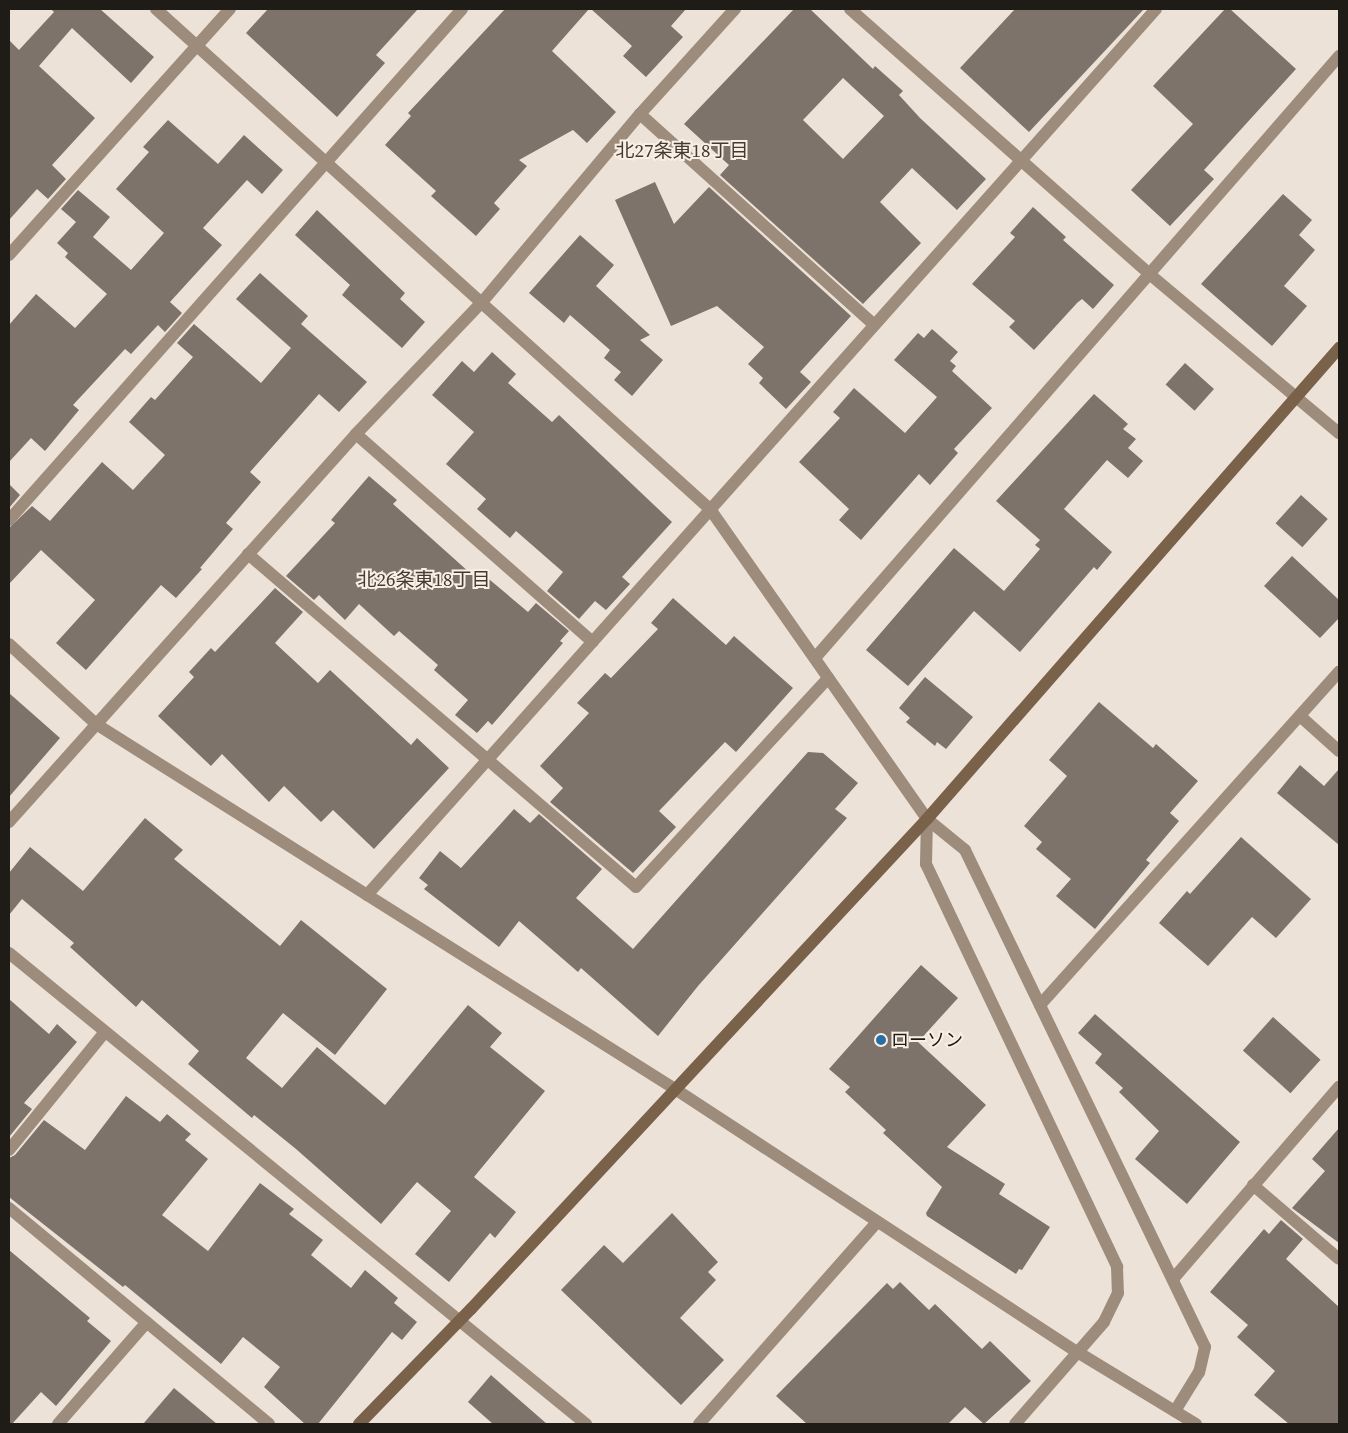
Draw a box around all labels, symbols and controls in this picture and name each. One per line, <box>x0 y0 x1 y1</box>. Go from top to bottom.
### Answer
district label: 北27条東18丁目 <box>616 140 748 162</box>
district label: 北26条東18丁目 <box>358 569 490 591</box>
place label: ローソン <box>891 1029 963 1051</box>
marker: ローソン <box>875 1034 887 1046</box>

